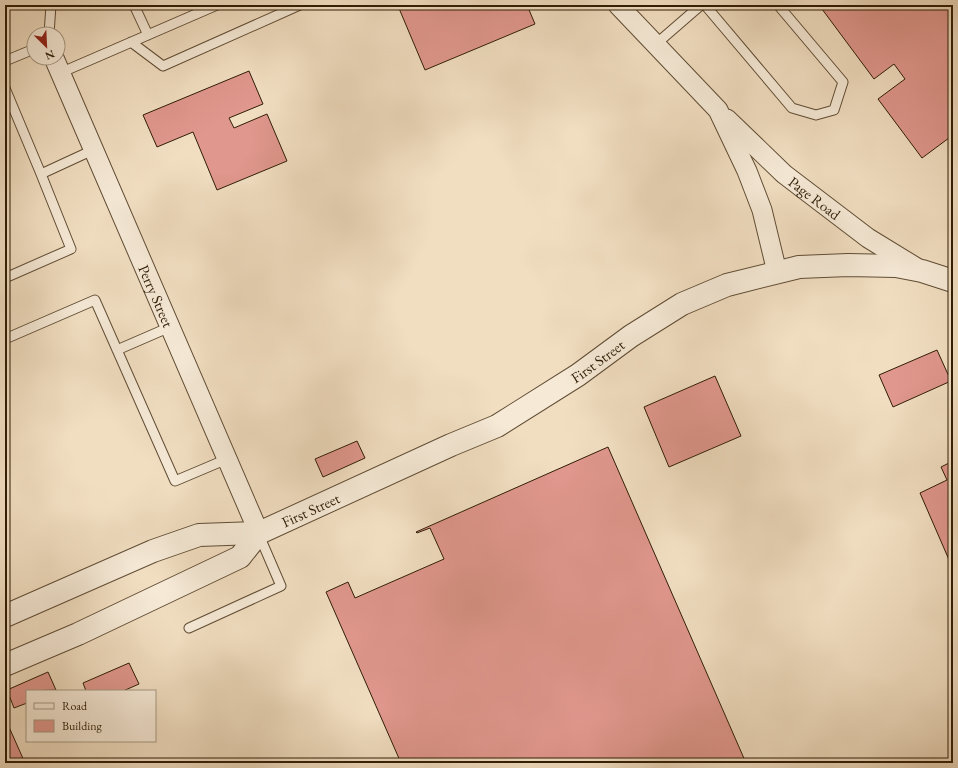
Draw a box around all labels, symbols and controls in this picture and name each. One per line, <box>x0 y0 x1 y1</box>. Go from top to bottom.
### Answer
north arrow <box>26 26 66 66</box>
text: N <box>43 47 57 63</box>
street label: Page Road <box>785 172 845 224</box>
street label: Perry Street <box>135 262 179 330</box>
street label: First Street <box>567 335 628 387</box>
street label: First Street <box>278 488 343 531</box>
legend <box>26 690 156 742</box>
text: Road <box>62 698 88 714</box>
text: Building <box>62 718 103 734</box>

